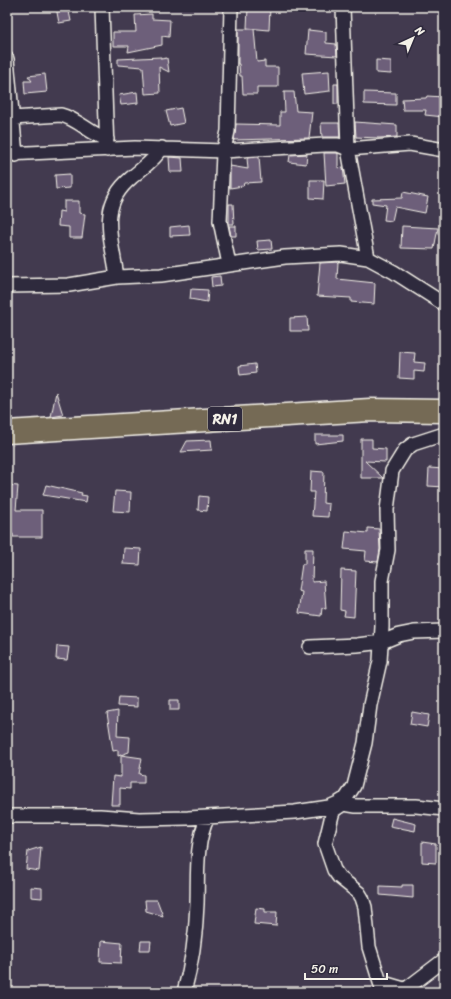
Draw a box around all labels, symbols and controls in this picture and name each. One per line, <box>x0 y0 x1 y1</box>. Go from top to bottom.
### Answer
north arrow <box>393 18 433 58</box>
text: N <box>410 21 429 41</box>
road number: RN1 <box>208 407 242 431</box>
scale bar <box>305 955 387 981</box>
text: 50 m <box>311 958 338 980</box>

